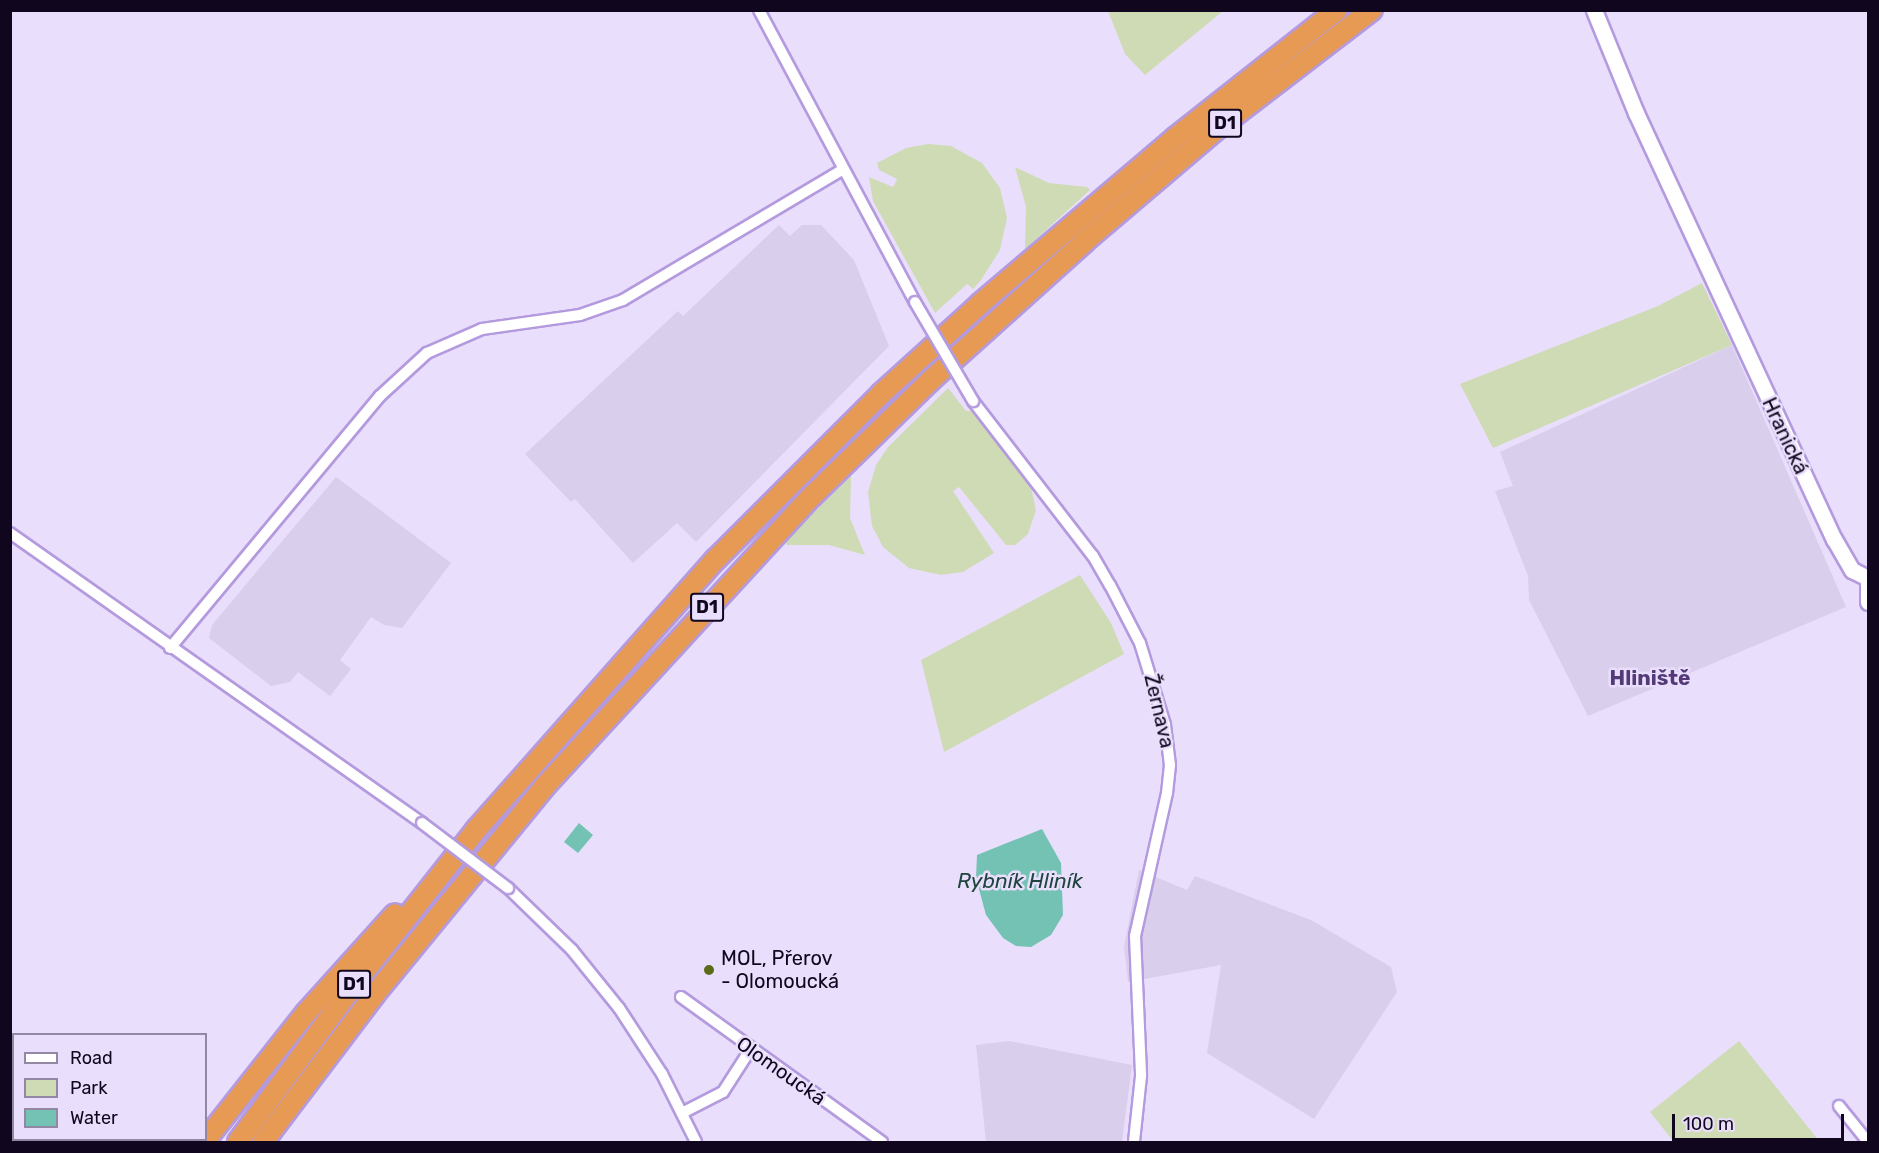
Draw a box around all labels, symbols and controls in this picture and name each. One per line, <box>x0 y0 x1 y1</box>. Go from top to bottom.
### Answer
road number: D1 <box>1207 108 1243 138</box>
street label: Hranická <box>1757 394 1813 478</box>
road number: D1 <box>689 592 725 622</box>
district label: Hliniště <box>1609 665 1691 691</box>
street label: Žernava <box>1139 672 1179 750</box>
water label: Rybník Hliník <box>957 868 1083 894</box>
place label: MOL, Přerov - Olomoucká <box>721 946 839 993</box>
marker: MOL, Přerov - Olomoucká <box>702 963 716 977</box>
road number: D1 <box>336 969 372 999</box>
street label: Olomoucká <box>732 1032 830 1110</box>
legend <box>12 1033 207 1141</box>
text: Road <box>70 1047 113 1069</box>
text: Park <box>70 1077 107 1099</box>
scale bar <box>1675 1102 1848 1140</box>
text: Water <box>70 1107 118 1129</box>
text: 100 m <box>1683 1113 1734 1135</box>

